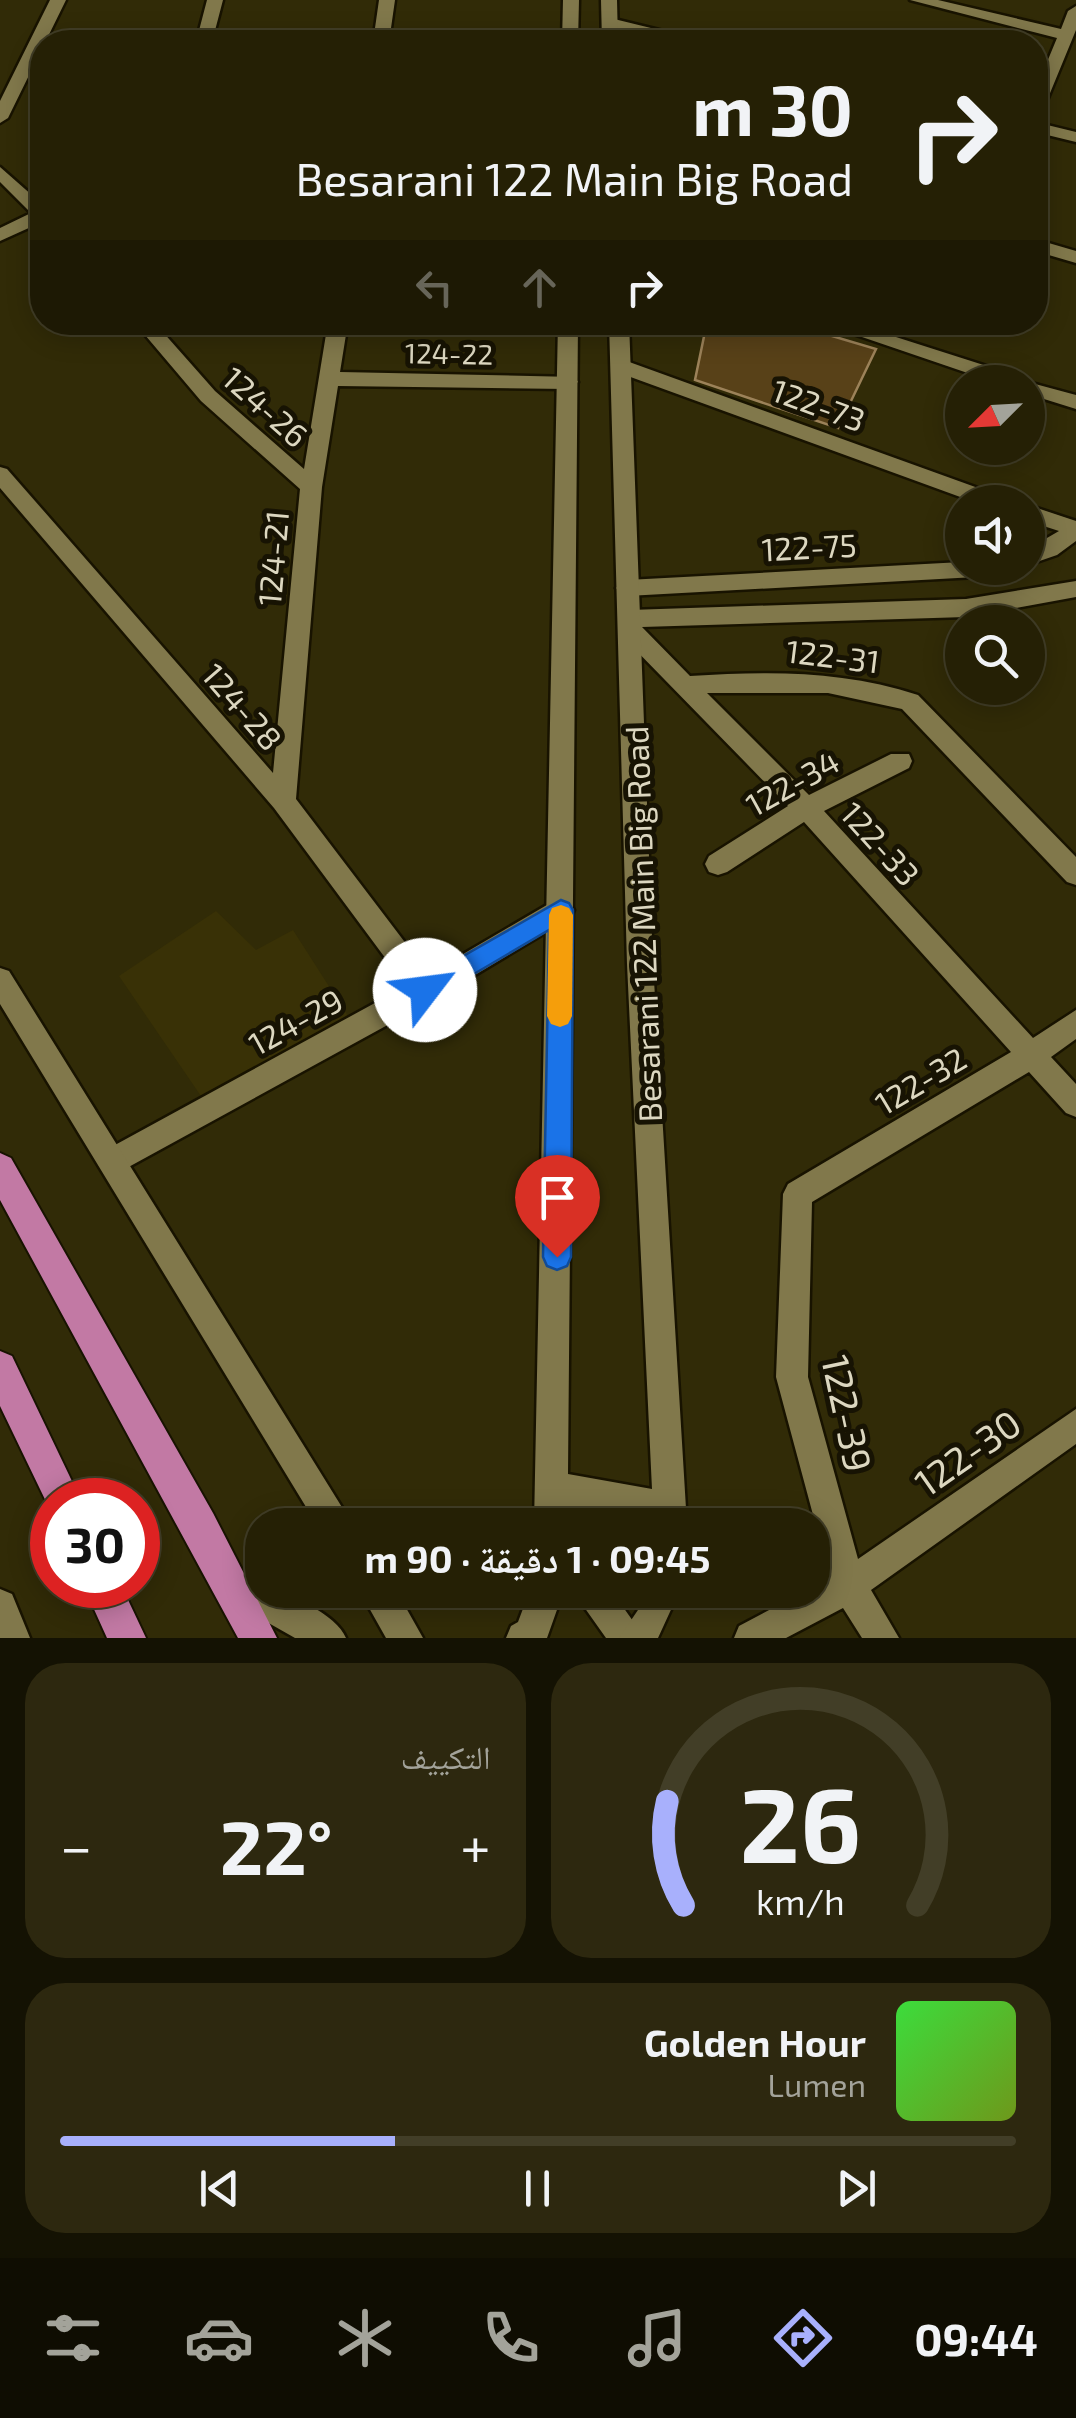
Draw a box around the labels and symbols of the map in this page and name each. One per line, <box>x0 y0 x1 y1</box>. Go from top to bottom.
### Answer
street label: 124-22 <box>405 335 493 371</box>
street label: 124-26 <box>216 358 316 454</box>
north arrow <box>945 365 1045 465</box>
street label: 122-73 <box>767 370 871 438</box>
street label: 124-21 <box>249 509 295 607</box>
street label: 122-75 <box>760 525 858 567</box>
street label: 122-31 <box>784 630 882 680</box>
street label: 124-28 <box>195 655 291 757</box>
street label: Besarani 122 Main Big Road <box>616 725 668 1123</box>
street label: 122-34 <box>739 741 845 823</box>
street label: 122-33 <box>834 794 928 892</box>
position arrow <box>373 938 477 1042</box>
street label: 124-29 <box>242 980 348 1062</box>
street label: 122-32 <box>868 1038 972 1122</box>
pin <box>515 1155 600 1258</box>
street label: 122-39 <box>813 1351 883 1475</box>
street label: 122-30 <box>905 1399 1029 1505</box>
speed limit sign: 30 <box>30 1478 160 1608</box>

